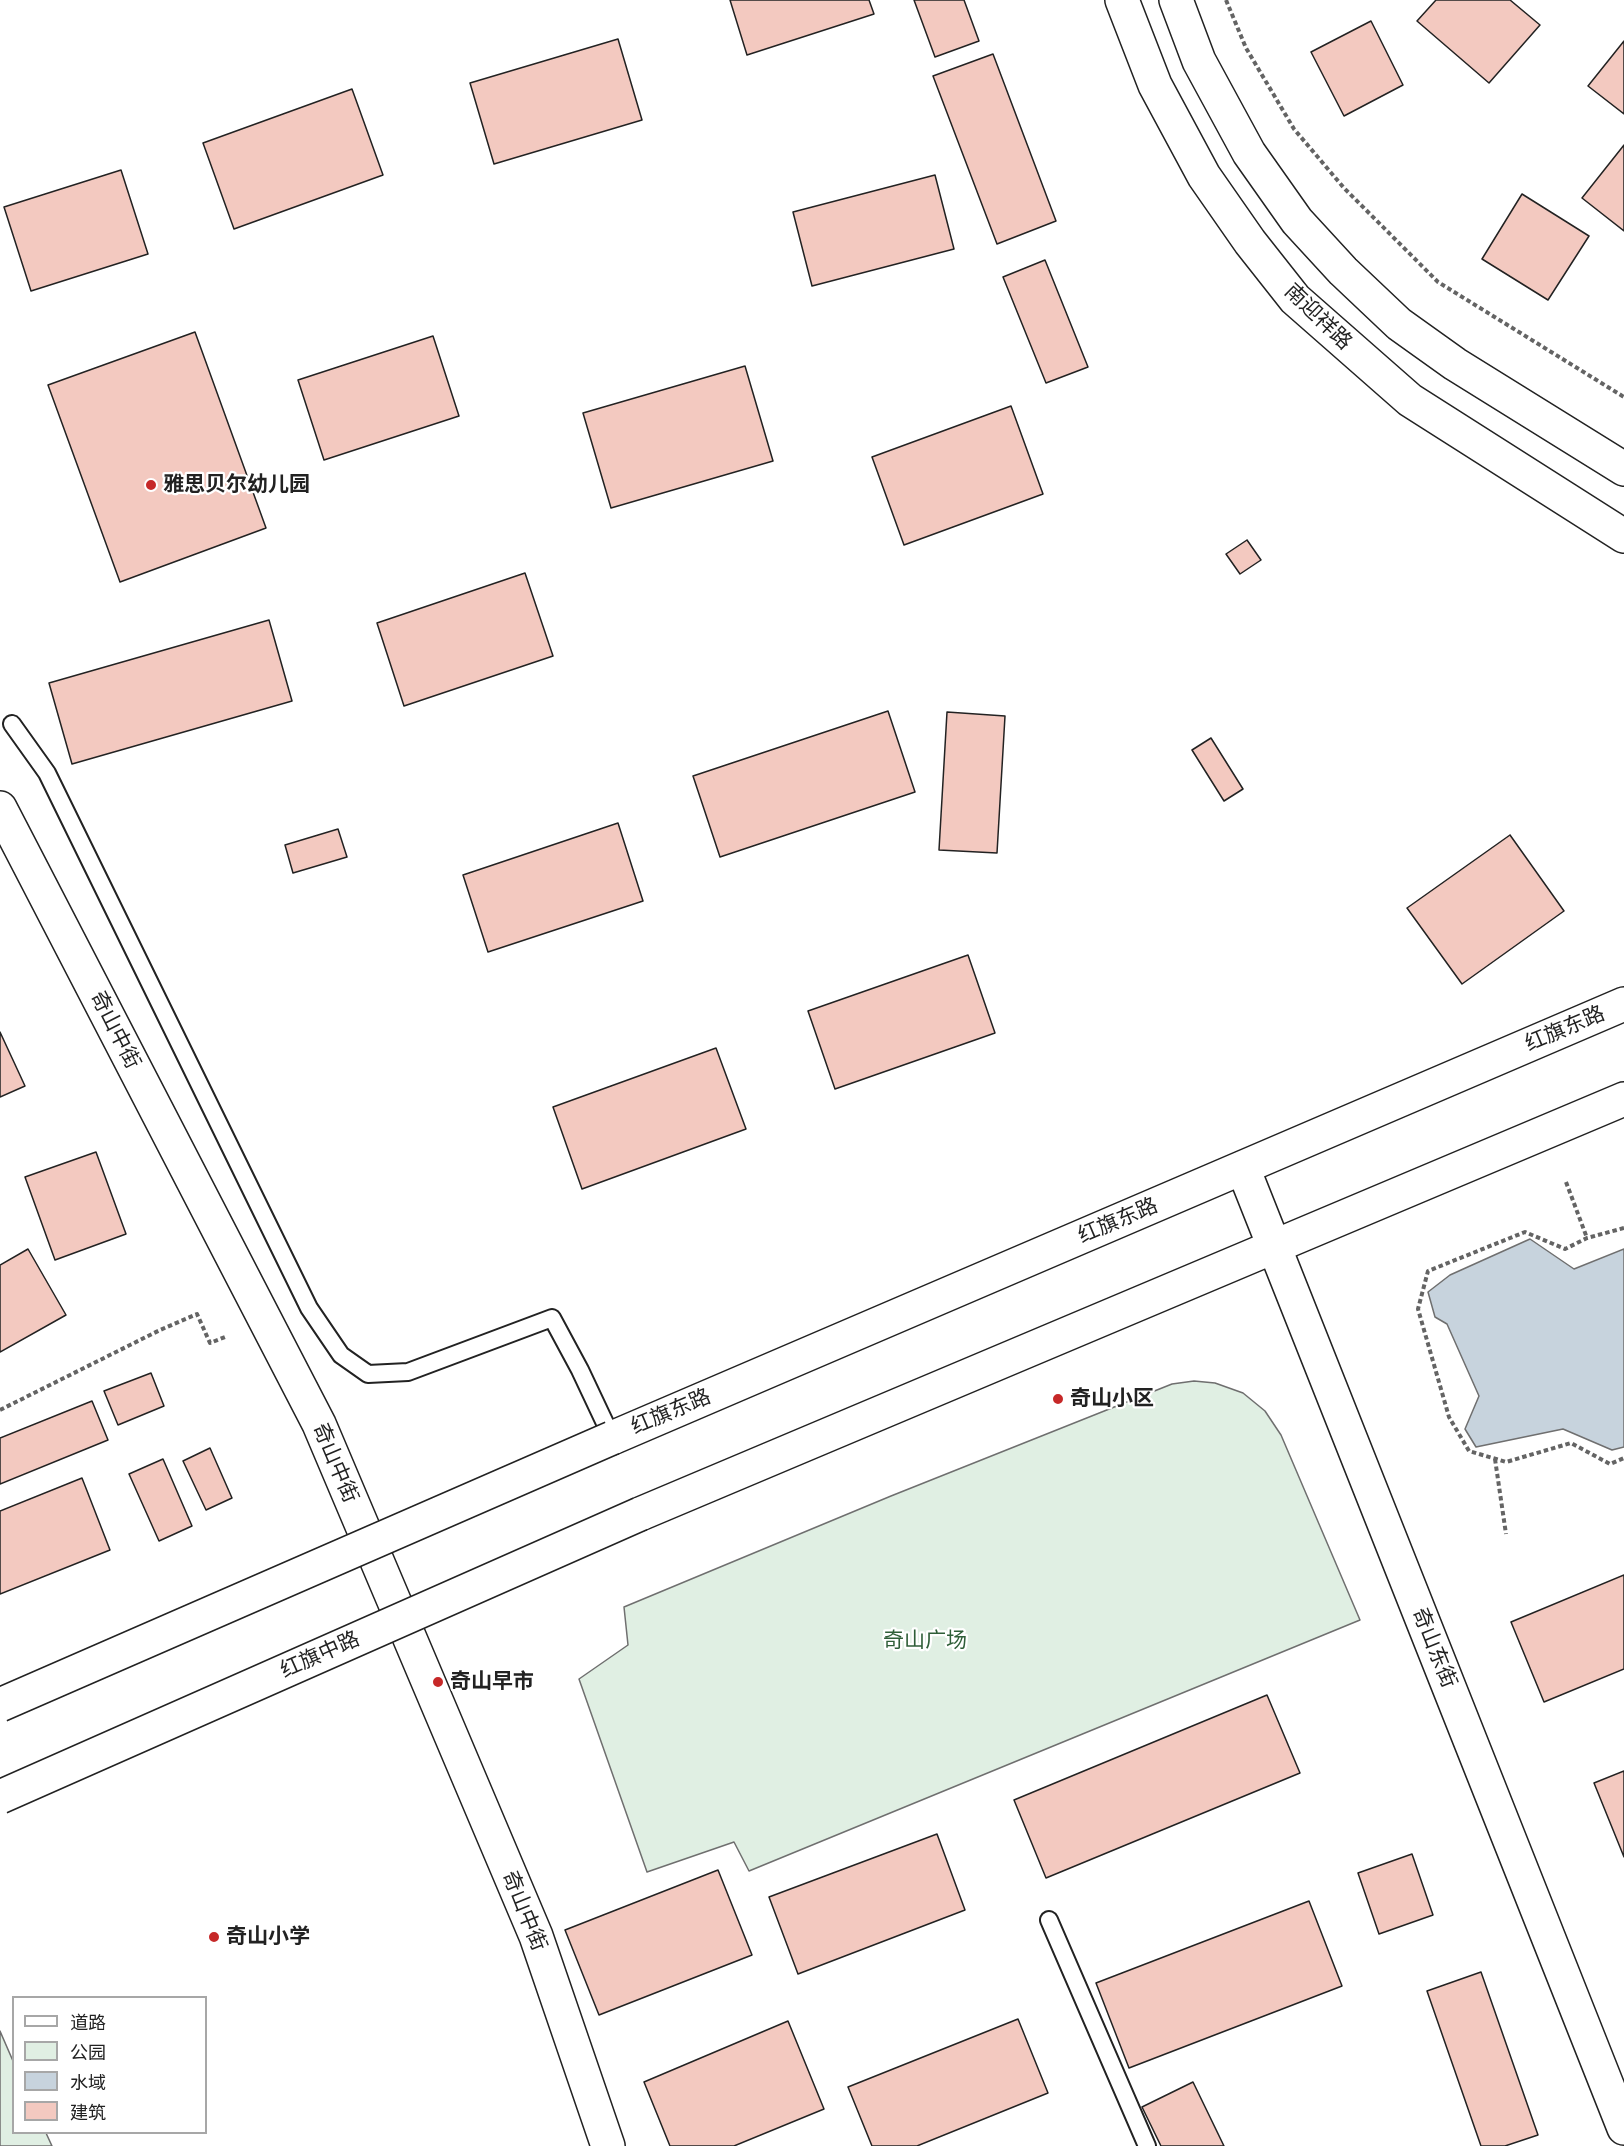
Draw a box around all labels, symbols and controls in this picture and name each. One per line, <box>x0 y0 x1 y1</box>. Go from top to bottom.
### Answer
street label: 南迎祥路 <box>1279 279 1357 355</box>
place label: 雅思贝尔幼儿园 <box>163 472 310 498</box>
marker: 雅思贝尔幼儿园 <box>144 478 158 492</box>
street label: 奇山中街 <box>85 987 145 1073</box>
street label: 红旗东路 <box>1521 1001 1609 1057</box>
street label: 红旗东路 <box>1074 1193 1162 1249</box>
street label: 红旗东路 <box>627 1384 715 1440</box>
place label: 奇山小区 <box>1070 1386 1154 1412</box>
marker: 奇山小区 <box>1051 1392 1065 1406</box>
street label: 奇山中街 <box>307 1419 363 1507</box>
street label: 奇山东街 <box>1407 1604 1461 1692</box>
street label: 红旗中路 <box>277 1626 363 1684</box>
park label: 奇山广场 <box>883 1628 967 1654</box>
place label: 奇山早市 <box>450 1669 534 1695</box>
marker: 奇山早市 <box>431 1675 445 1689</box>
street label: 奇山中街 <box>497 1867 551 1955</box>
place label: 奇山小学 <box>226 1924 310 1950</box>
marker: 奇山小学 <box>207 1930 221 1944</box>
legend <box>12 1996 207 2134</box>
text: 道路 <box>70 2012 106 2034</box>
text: 公园 <box>70 2042 106 2064</box>
text: 水域 <box>70 2072 106 2094</box>
text: 建筑 <box>70 2102 106 2124</box>

